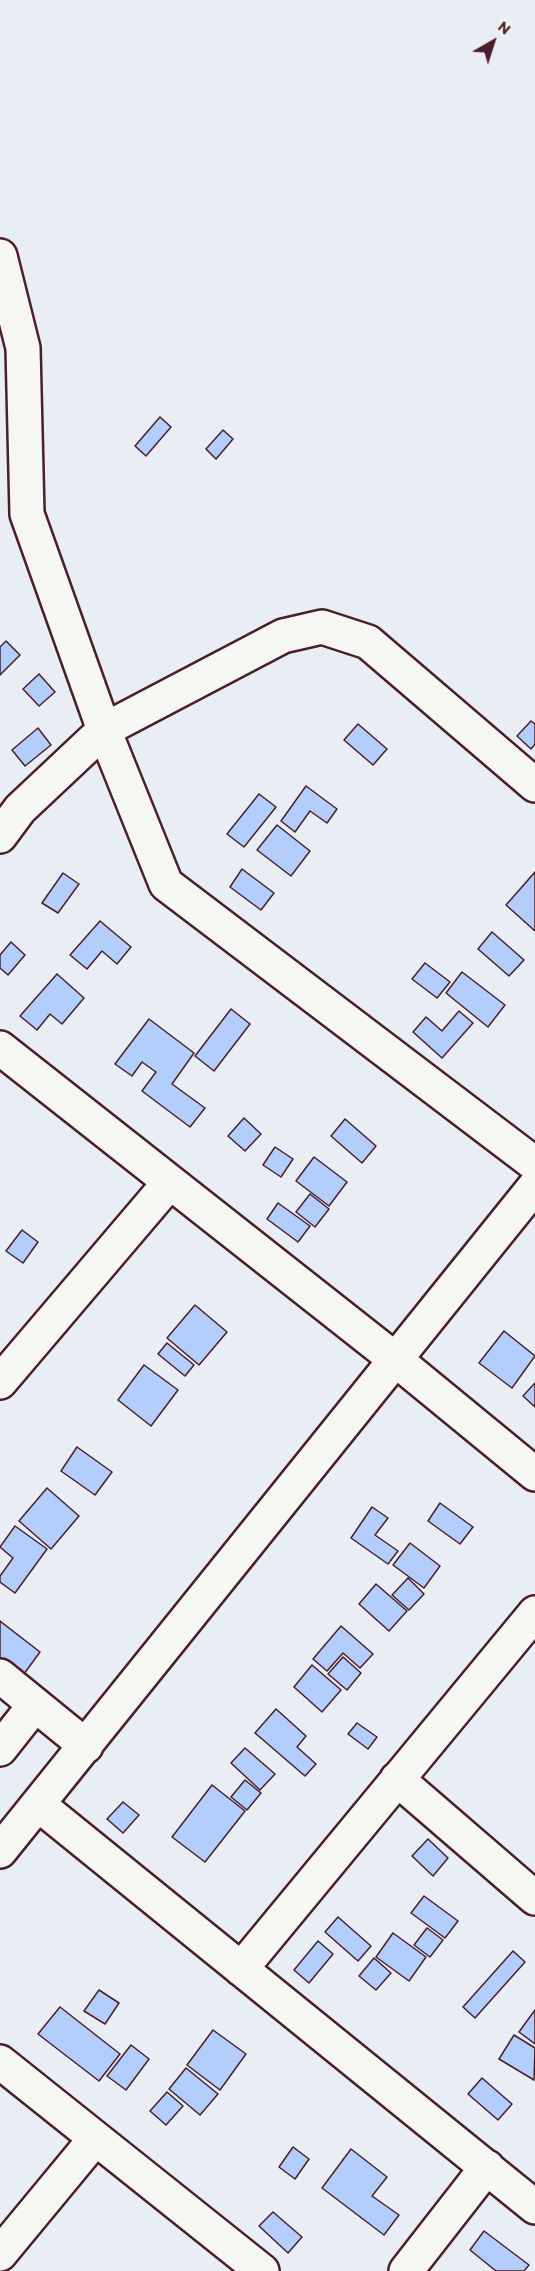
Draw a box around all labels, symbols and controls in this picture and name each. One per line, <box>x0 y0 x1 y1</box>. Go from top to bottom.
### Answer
north arrow <box>463 12 523 72</box>
text: N <box>494 17 515 38</box>

